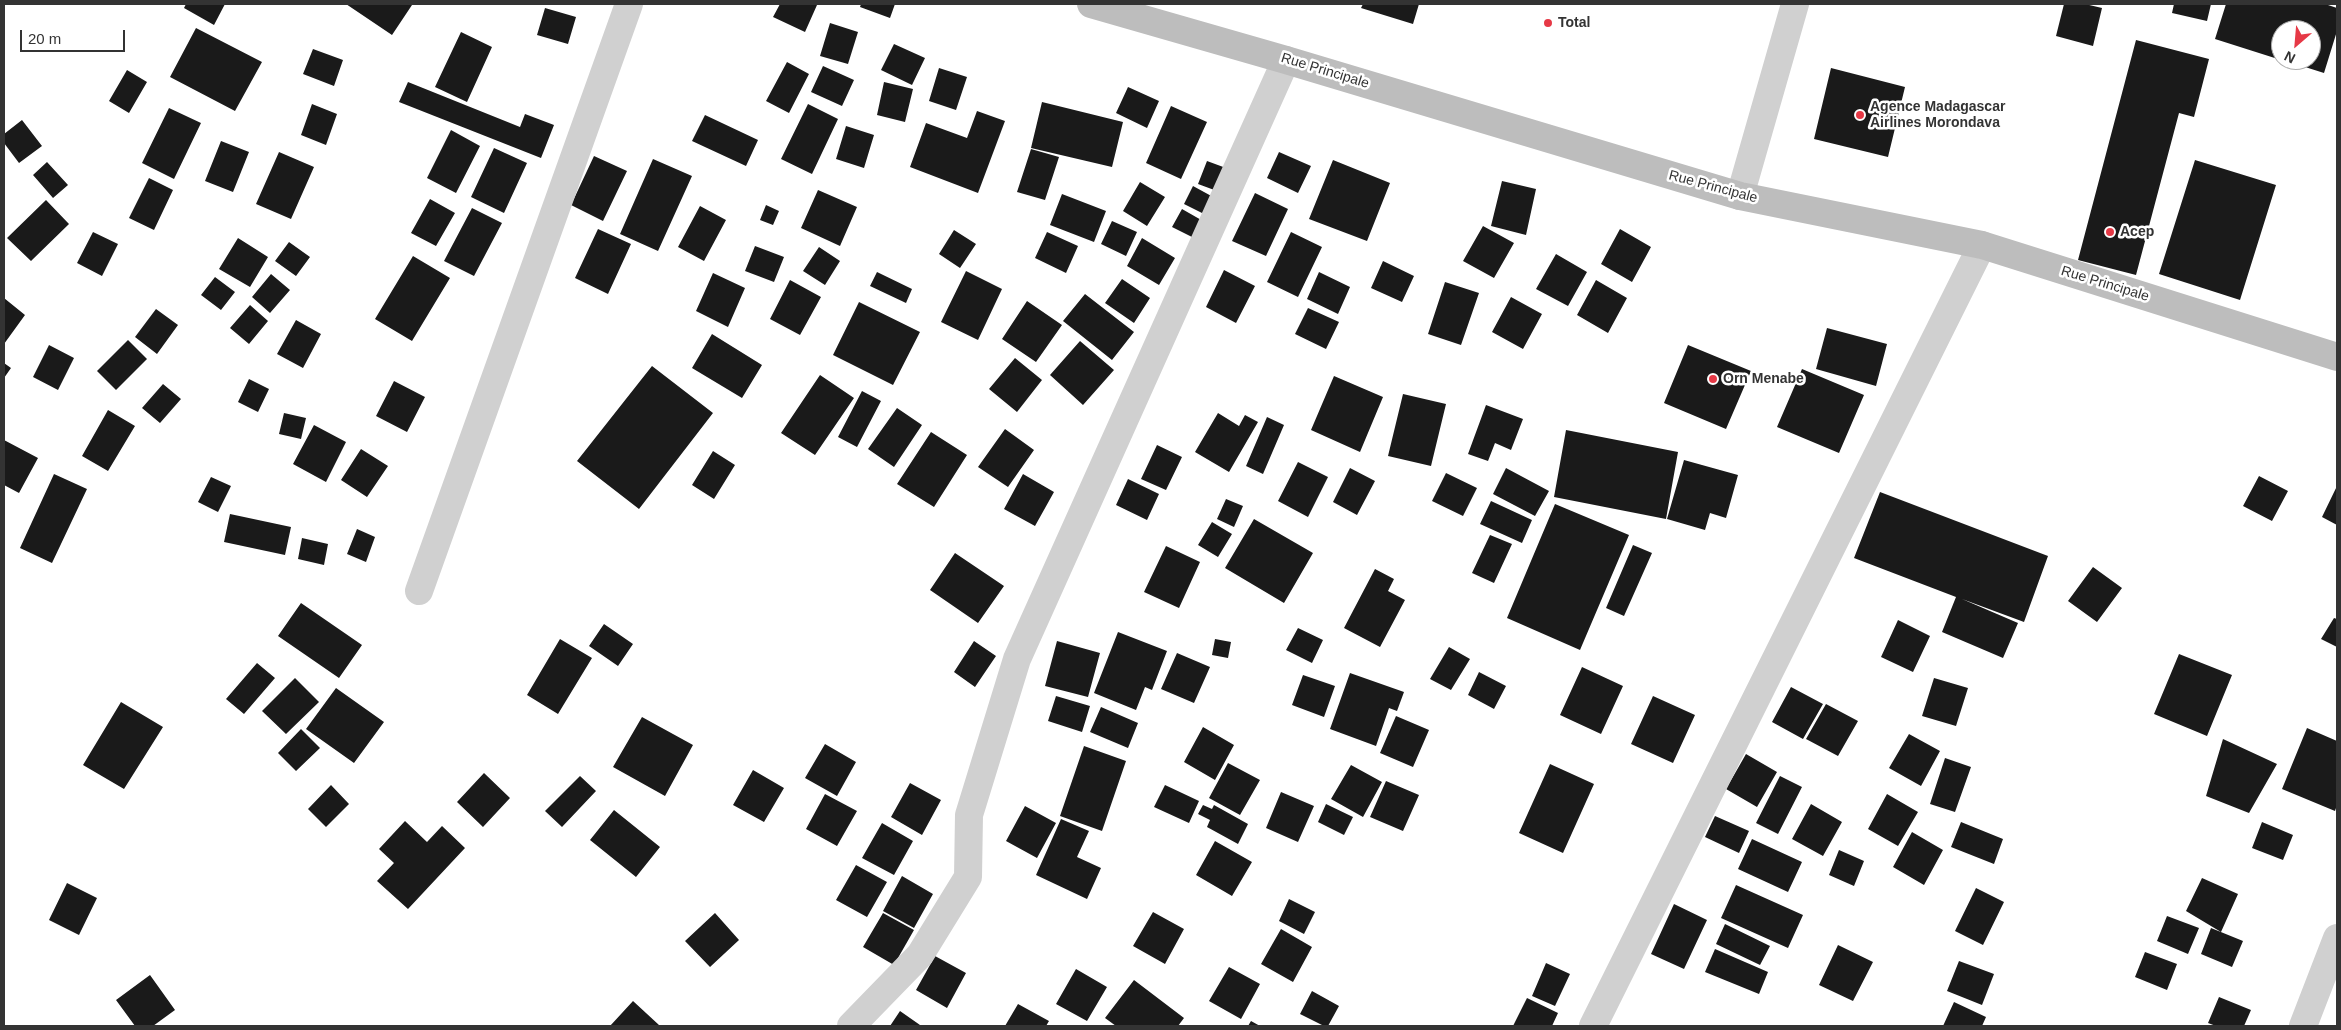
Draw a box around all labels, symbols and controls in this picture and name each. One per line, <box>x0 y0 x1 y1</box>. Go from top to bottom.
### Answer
place label: Total <box>1558 15 1590 31</box>
marker: Total <box>1542 17 1554 29</box>
scale bar <box>22 20 128 52</box>
north arrow <box>2271 20 2321 70</box>
text: 20 m <box>28 30 61 47</box>
text: N <box>2282 48 2298 67</box>
street label: Rue Principale <box>1279 50 1371 92</box>
place label: Agence Madagascar Airlines Morondava <box>1870 99 2005 132</box>
marker: Agence Madagascar Airlines Morondava <box>1854 109 1866 121</box>
street label: Rue Principale <box>1667 167 1759 207</box>
place label: Acep <box>2120 224 2154 240</box>
marker: Acep <box>2104 226 2116 238</box>
street label: Rue Principale <box>2059 263 2151 305</box>
place label: Orn Menabe <box>1723 371 1804 387</box>
marker: Orn Menabe <box>1707 373 1719 385</box>

